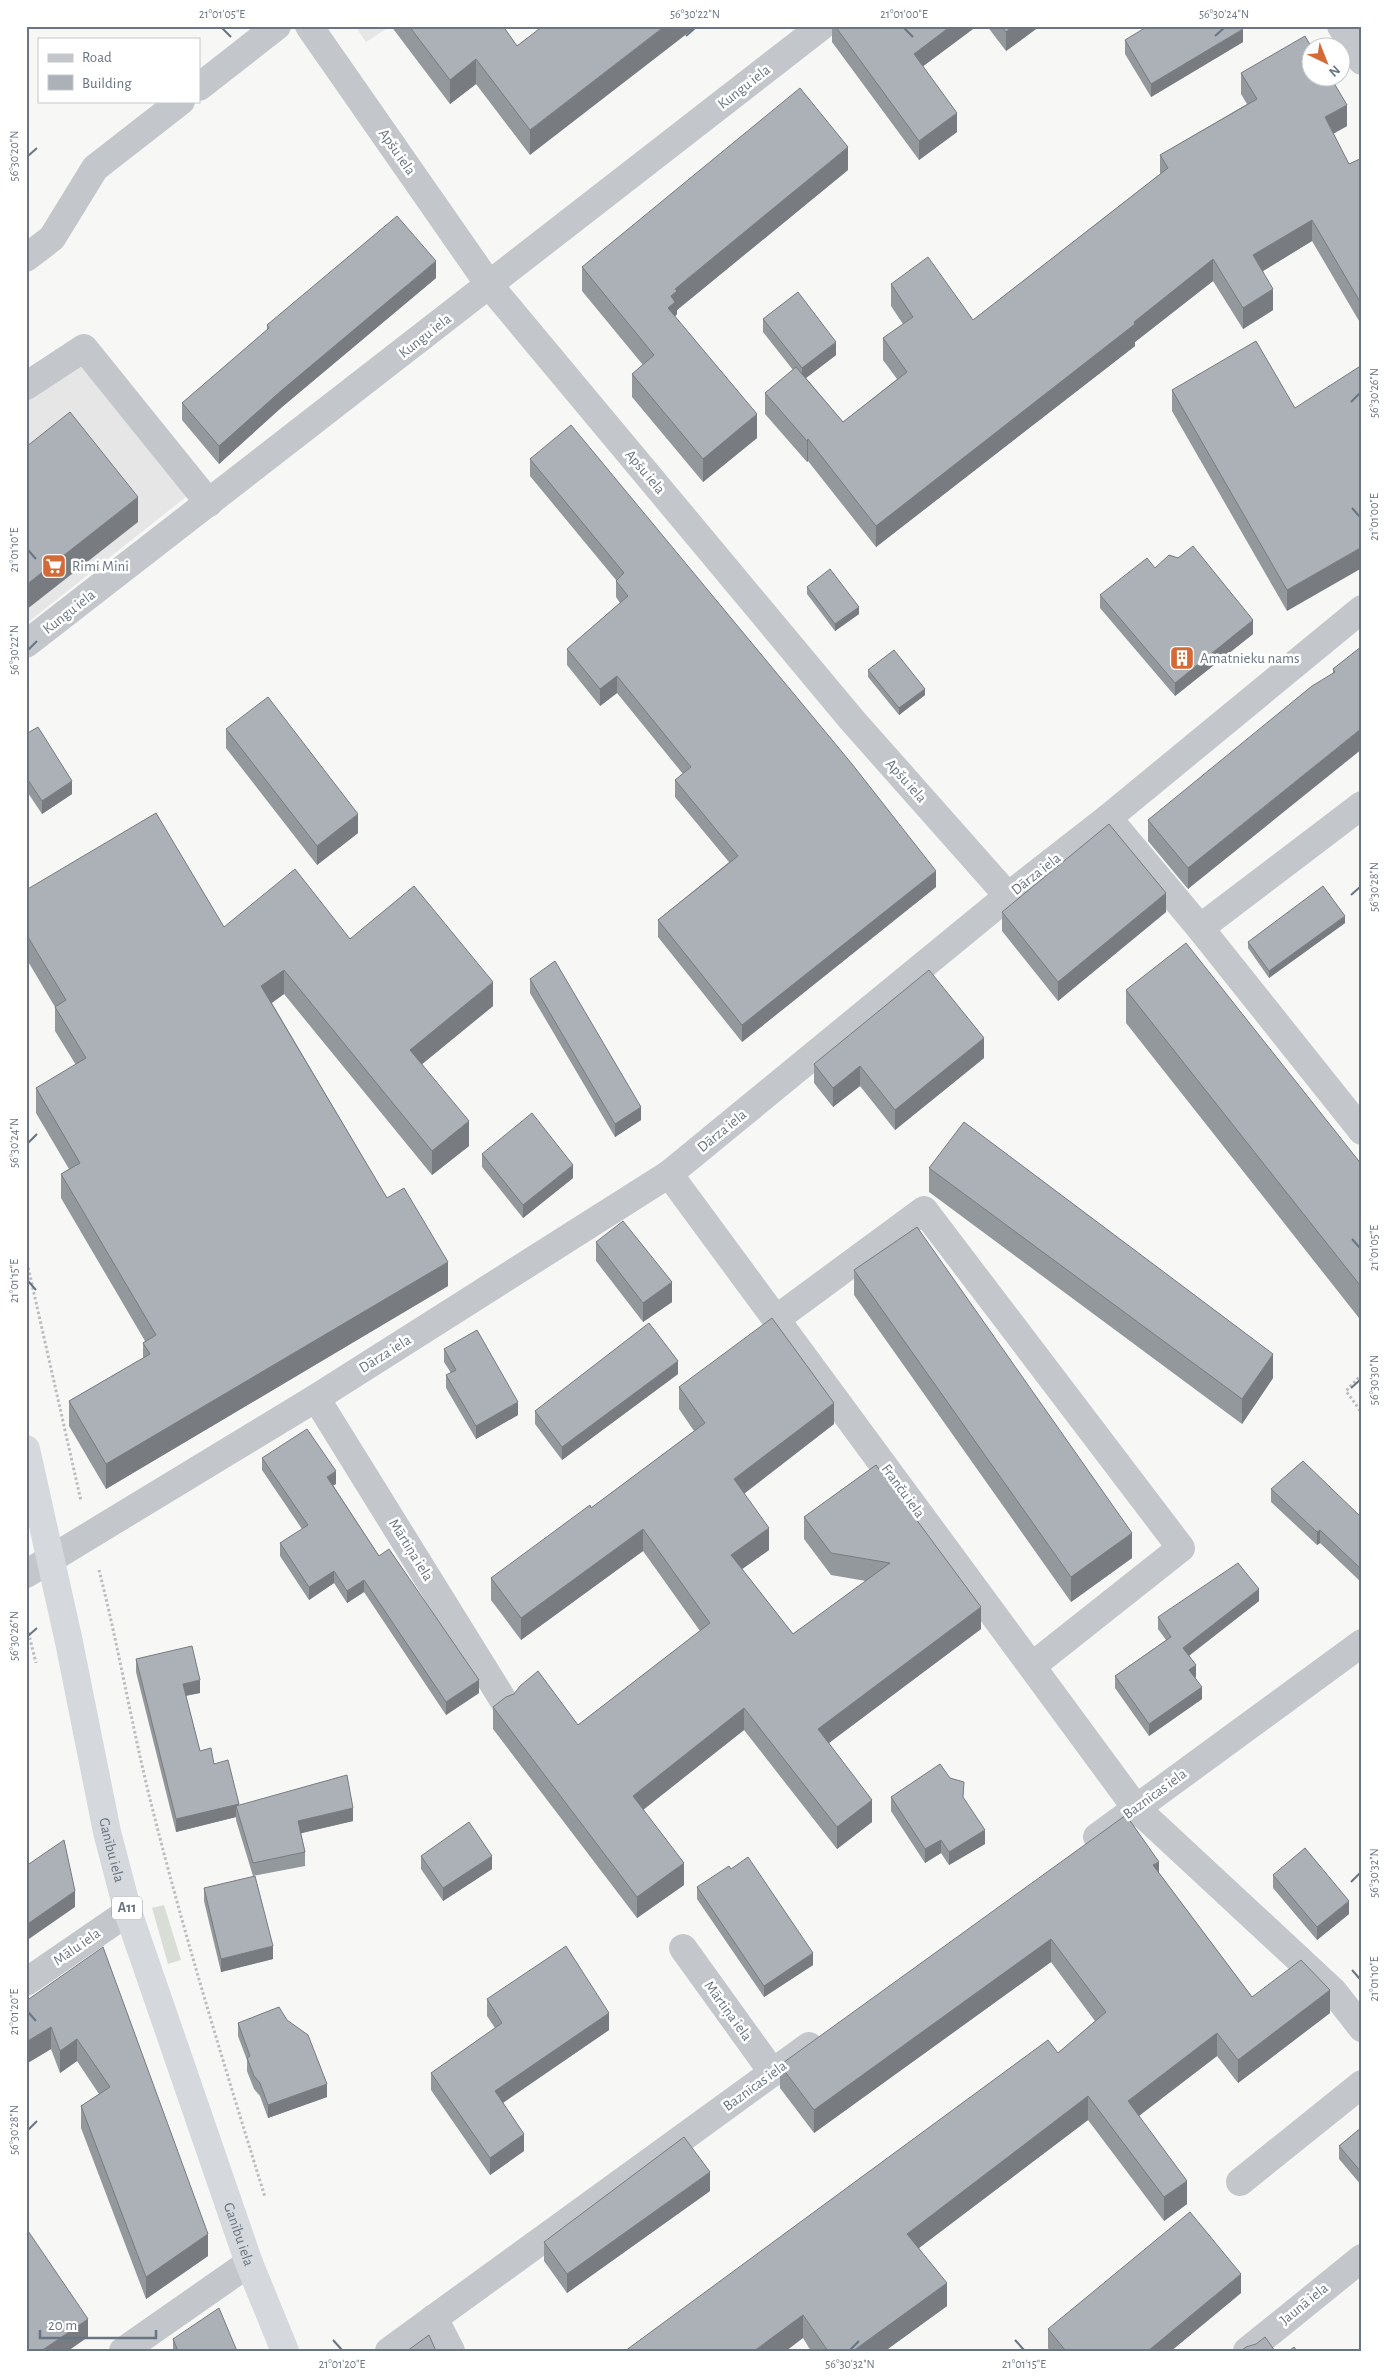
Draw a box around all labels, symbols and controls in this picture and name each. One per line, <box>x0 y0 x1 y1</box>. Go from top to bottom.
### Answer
text: 21°01'05"E <box>199 8 245 20</box>
text: 56°30'22"N <box>670 8 720 20</box>
text: 21°01'00"E <box>880 8 928 20</box>
text: 56°30'24"N <box>1199 8 1249 20</box>
legend <box>38 38 200 102</box>
north arrow <box>1300 38 1350 88</box>
text: Road <box>82 50 112 65</box>
street label: Kungu iela <box>715 62 773 112</box>
text: N <box>1326 62 1343 79</box>
text: Building <box>82 76 132 91</box>
street label: Apšu iela <box>376 126 418 178</box>
text: 56°30'20"N <box>8 131 20 181</box>
street label: Kungu iela <box>396 311 454 361</box>
text: 56°30'26"N <box>1368 368 1380 418</box>
street label: Apšu iela <box>622 447 668 497</box>
text: 21°01'00"E <box>1368 493 1380 541</box>
text: 21°01'10"E <box>8 527 20 573</box>
supermarket icon: Rimi Mini <box>41 553 67 579</box>
place label: Rimi Mini <box>72 559 129 574</box>
street label: Kungu iela <box>40 587 98 637</box>
text: 56°30'22"N <box>8 625 20 675</box>
building icon: Amatnieku nams <box>1169 645 1195 671</box>
place label: Amatnieku nams <box>1200 651 1300 666</box>
street label: Apšu iela <box>883 756 929 806</box>
street label: Dārza iela <box>1008 850 1064 898</box>
text: 56°30'28"N <box>1368 862 1380 912</box>
street label: Dārza iela <box>695 1107 749 1155</box>
text: 56°30'24"N <box>8 1118 20 1168</box>
text: 21°01'05"E <box>1368 1225 1380 1271</box>
text: 21°01'15"E <box>8 1259 20 1303</box>
street label: Dārza iela <box>356 1332 414 1376</box>
text: 56°30'30"N <box>1368 1355 1380 1405</box>
street label: Franču iela <box>879 1461 927 1521</box>
street label: Mārtiņa iela <box>385 1516 436 1584</box>
text: 56°30'26"N <box>8 1611 20 1661</box>
street label: Baznīcas iela <box>1121 1766 1190 1822</box>
street label: Ganību iela <box>97 1816 127 1884</box>
text: 56°30'32"N <box>1368 1848 1380 1898</box>
road number: A11 <box>112 1896 142 1920</box>
street label: Mālu iela <box>51 1925 103 1969</box>
text: 21°01'10"E <box>1368 1956 1380 2002</box>
street label: Mārtiņa iela <box>701 1978 755 2044</box>
text: 21°01'20"E <box>8 1989 20 2035</box>
street label: Baznīcas iela <box>721 2058 790 2114</box>
text: 56°30'28"N <box>8 2105 20 2155</box>
street label: Ganību iela <box>221 2200 257 2268</box>
street label: Jaunā iela <box>1277 2280 1331 2328</box>
scale bar <box>40 2307 156 2339</box>
text: 20 m <box>48 2318 77 2333</box>
text: 21°01'20"E <box>319 2358 365 2370</box>
text: 56°30'32"N <box>825 2358 875 2370</box>
text: 21°01'15"E <box>1002 2358 1046 2370</box>

